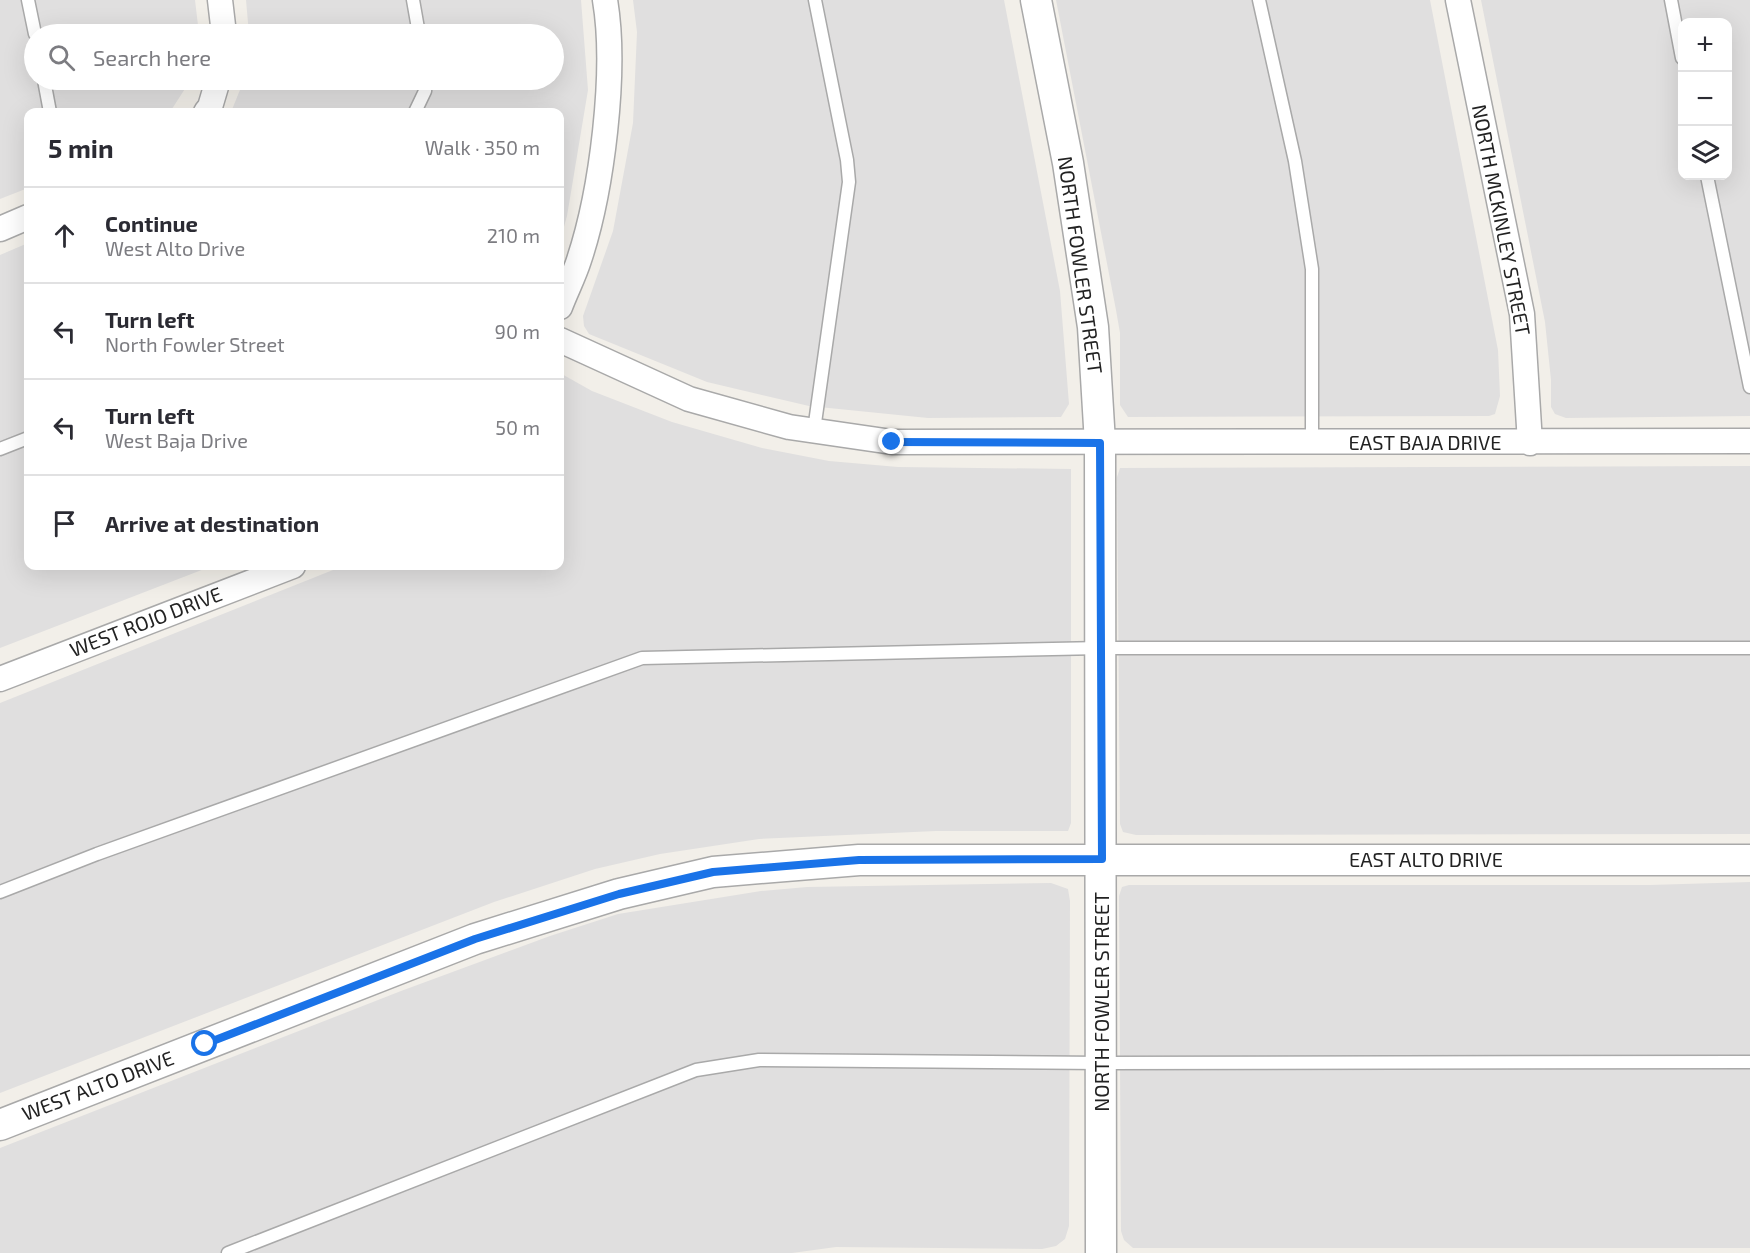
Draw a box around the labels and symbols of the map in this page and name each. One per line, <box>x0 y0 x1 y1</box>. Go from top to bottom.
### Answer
street label: NORTH MCKINLEY STREET <box>1468 102 1536 338</box>
street label: NORTH FOWLER STREET <box>1054 154 1108 376</box>
route end <box>878 428 904 454</box>
street label: EAST BAJA DRIVE <box>1349 430 1501 454</box>
street label: WEST ROJO DRIVE <box>66 581 225 661</box>
street label: EAST ALTO DRIVE <box>1349 847 1503 871</box>
street label: NORTH FOWLER STREET <box>1089 892 1113 1112</box>
route start <box>191 1030 217 1056</box>
street label: WEST ALTO DRIVE <box>18 1045 177 1125</box>

